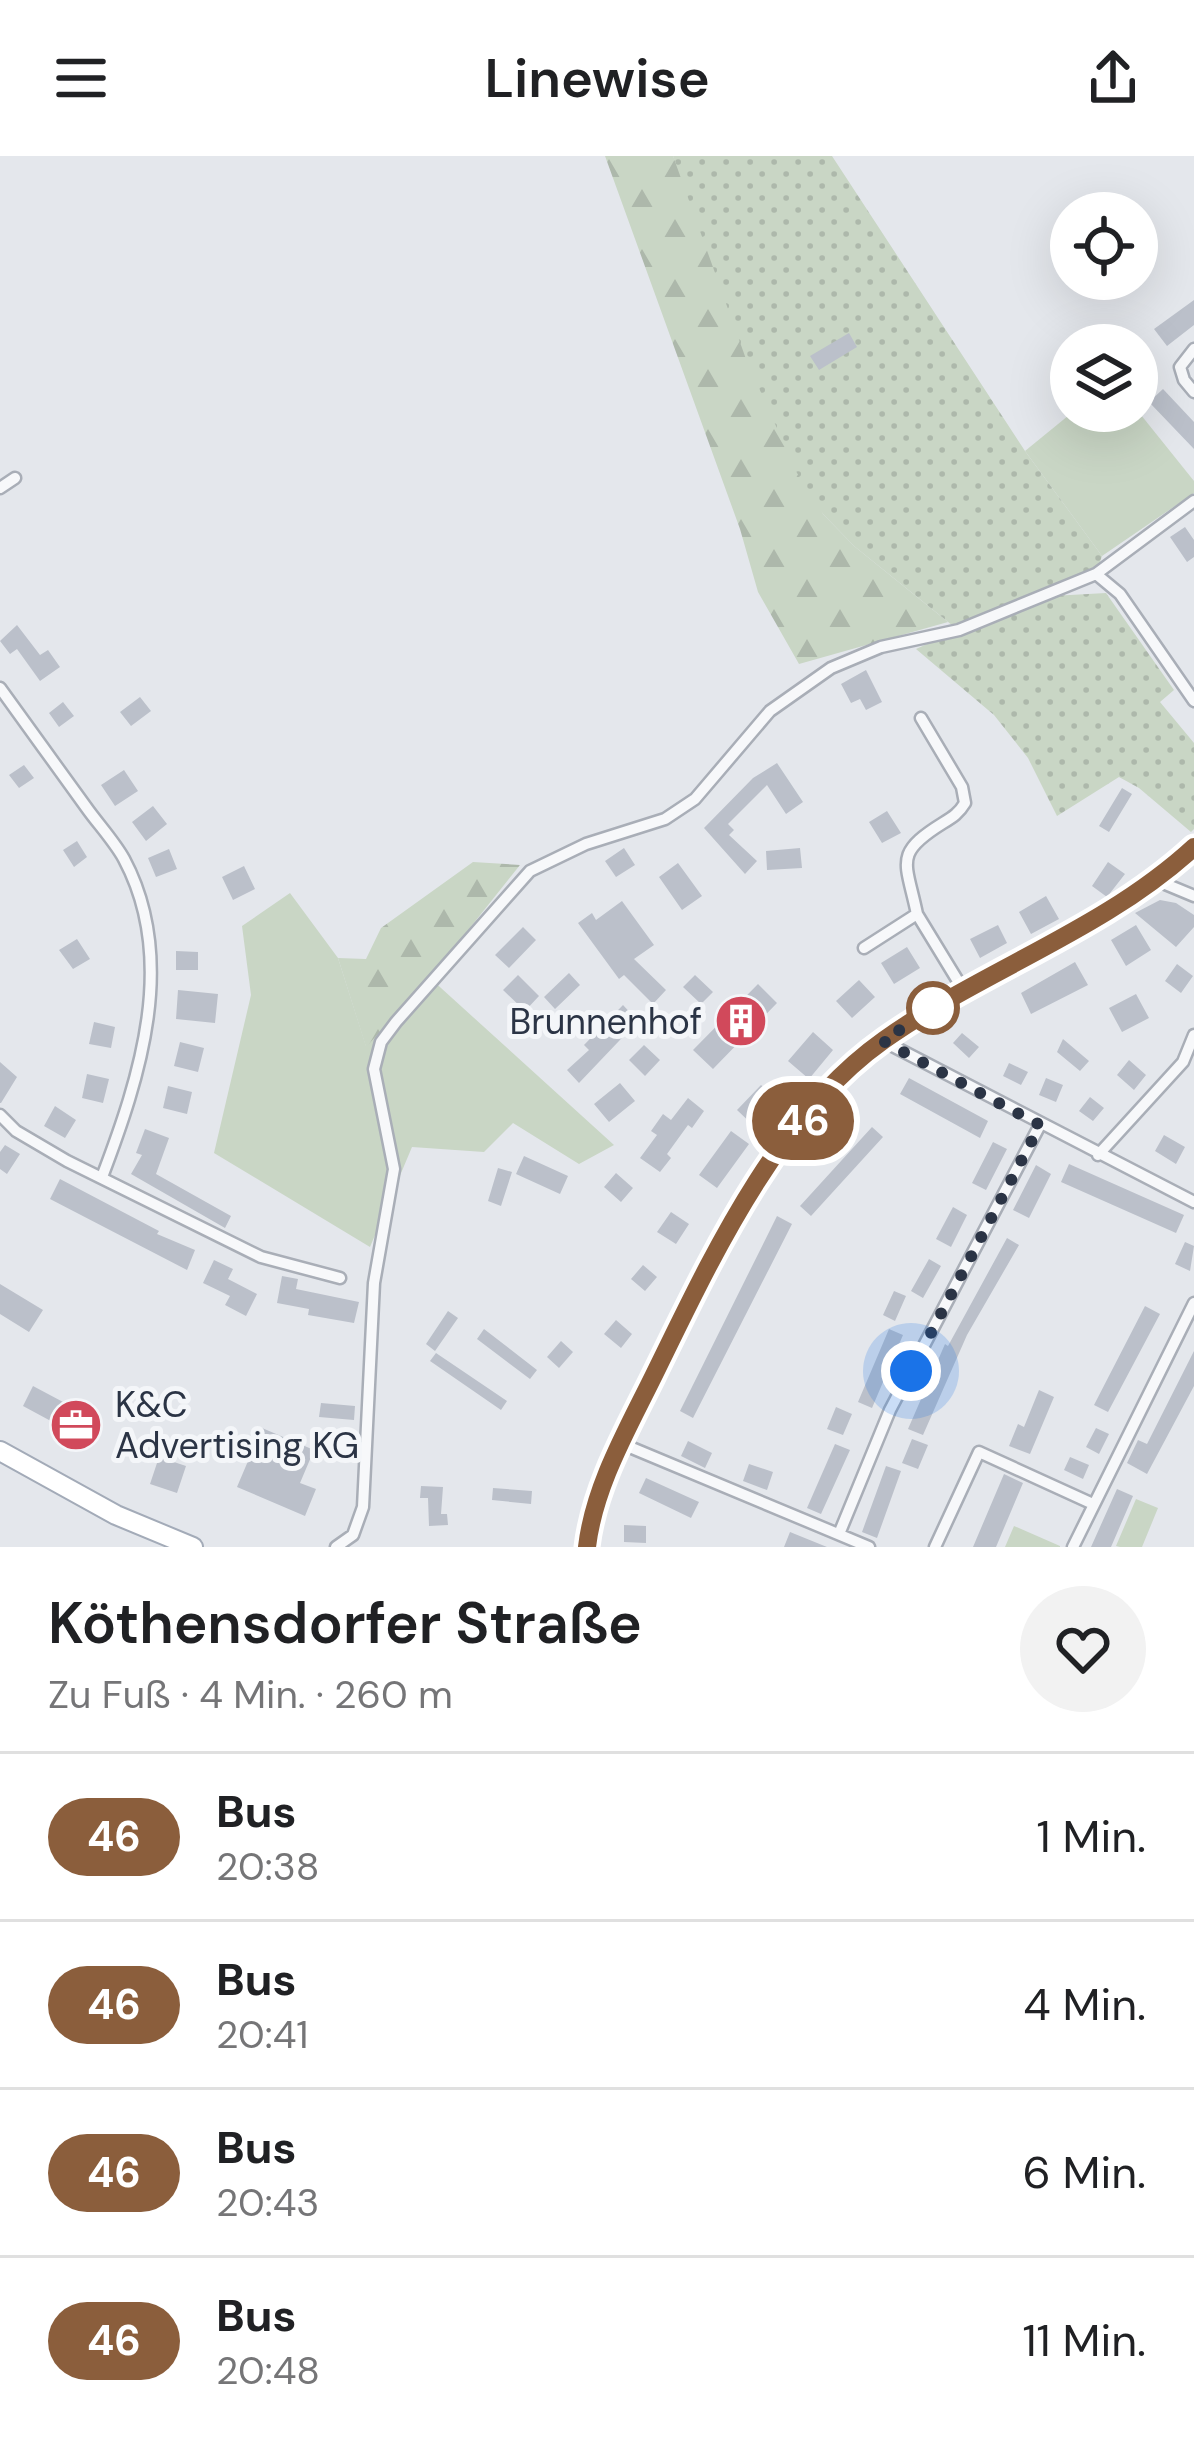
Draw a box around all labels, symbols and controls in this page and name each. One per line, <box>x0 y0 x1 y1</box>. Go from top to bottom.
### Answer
text: Linewise <box>484 43 710 114</box>
icon: menu <box>48 45 114 111</box>
icon: share <box>1080 45 1146 111</box>
map controls <box>1050 192 1158 432</box>
button: locate <box>1050 192 1158 300</box>
button: layers <box>1050 324 1158 432</box>
unlabelled marker <box>908 983 958 1033</box>
building icon: Brunnenhof <box>713 993 769 1049</box>
place label: Brunnenhof <box>510 998 702 1045</box>
line badge: 46 <box>749 1082 857 1160</box>
text: 46 <box>776 1093 830 1148</box>
your location <box>881 1341 941 1401</box>
place label: K&C Advertising KG <box>115 1381 359 1469</box>
office icon: K&C Advertising KG <box>48 1397 104 1453</box>
text: Köthensdorfer Straße <box>48 1586 642 1661</box>
button: heart <box>1020 1586 1146 1712</box>
text: Zu Fuß · 4 Min. · 260 m <box>48 1669 453 1720</box>
text: Bus <box>216 1782 296 1841</box>
text: 1 Min. <box>1037 1807 1146 1866</box>
text: 46 <box>87 1809 141 1864</box>
text: 20:38 <box>216 1841 319 1892</box>
text: Bus <box>216 1950 296 2009</box>
text: 4 Min. <box>1023 1975 1146 2034</box>
text: 46 <box>87 1977 141 2032</box>
text: 20:41 <box>216 2009 308 2060</box>
text: Bus <box>216 2118 296 2177</box>
text: 6 Min. <box>1022 2143 1146 2202</box>
text: 46 <box>87 2145 141 2200</box>
text: 20:43 <box>216 2177 319 2228</box>
text: Bus <box>216 2286 296 2345</box>
text: 11 Min. <box>1023 2311 1146 2370</box>
text: 46 <box>87 2313 141 2368</box>
text: 20:48 <box>216 2345 320 2396</box>

